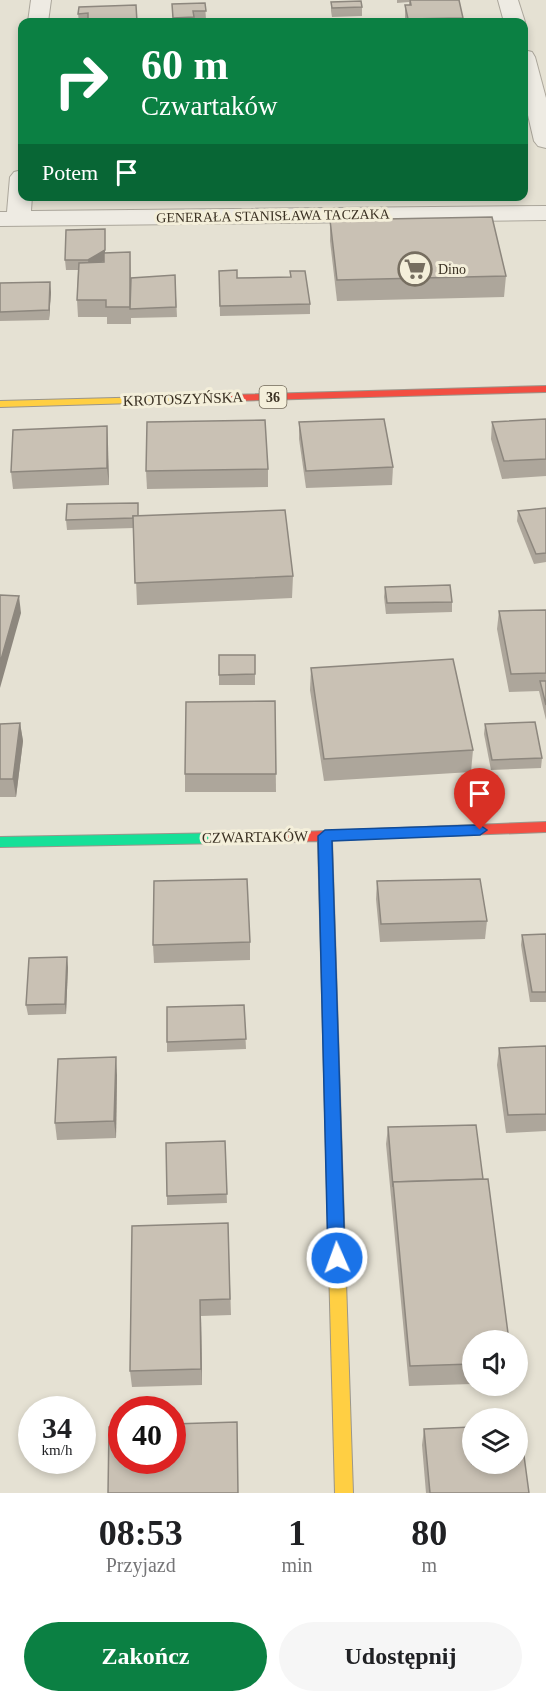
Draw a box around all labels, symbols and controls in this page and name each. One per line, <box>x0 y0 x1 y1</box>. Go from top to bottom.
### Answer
icon: right <box>42 42 120 120</box>
text: 60 m <box>141 42 229 88</box>
text: Czwartaków <box>141 91 277 121</box>
icon: arrive <box>110 156 143 189</box>
text: Potem <box>42 160 98 185</box>
street label: GENERAŁA STANISŁAWA TACZAKA <box>156 206 391 226</box>
supermarket icon: Dino <box>397 251 433 287</box>
place label: Dino <box>438 262 466 277</box>
road number: 36 <box>260 386 286 408</box>
street label: KROTOSZYŃSKA <box>122 389 244 409</box>
pin <box>454 768 505 830</box>
icon: arrive <box>463 777 496 810</box>
street label: CZWARTAKÓW <box>202 828 309 846</box>
position arrow <box>305 1226 369 1290</box>
map controls <box>462 1330 528 1474</box>
button: sound <box>462 1330 528 1396</box>
speed limit sign: 40 <box>108 1396 186 1474</box>
button: layers <box>462 1408 528 1474</box>
text: 34 <box>42 1411 72 1444</box>
text: km/h <box>42 1442 72 1458</box>
text: 08:53 <box>99 1513 183 1553</box>
text: 1 <box>288 1513 306 1553</box>
text: 80 <box>411 1513 447 1553</box>
text: Przyjazd <box>106 1554 176 1576</box>
text: min <box>281 1554 313 1576</box>
text: m <box>422 1554 437 1576</box>
button: Zakończ <box>24 1622 267 1691</box>
button: Udostępnij <box>279 1622 522 1691</box>

